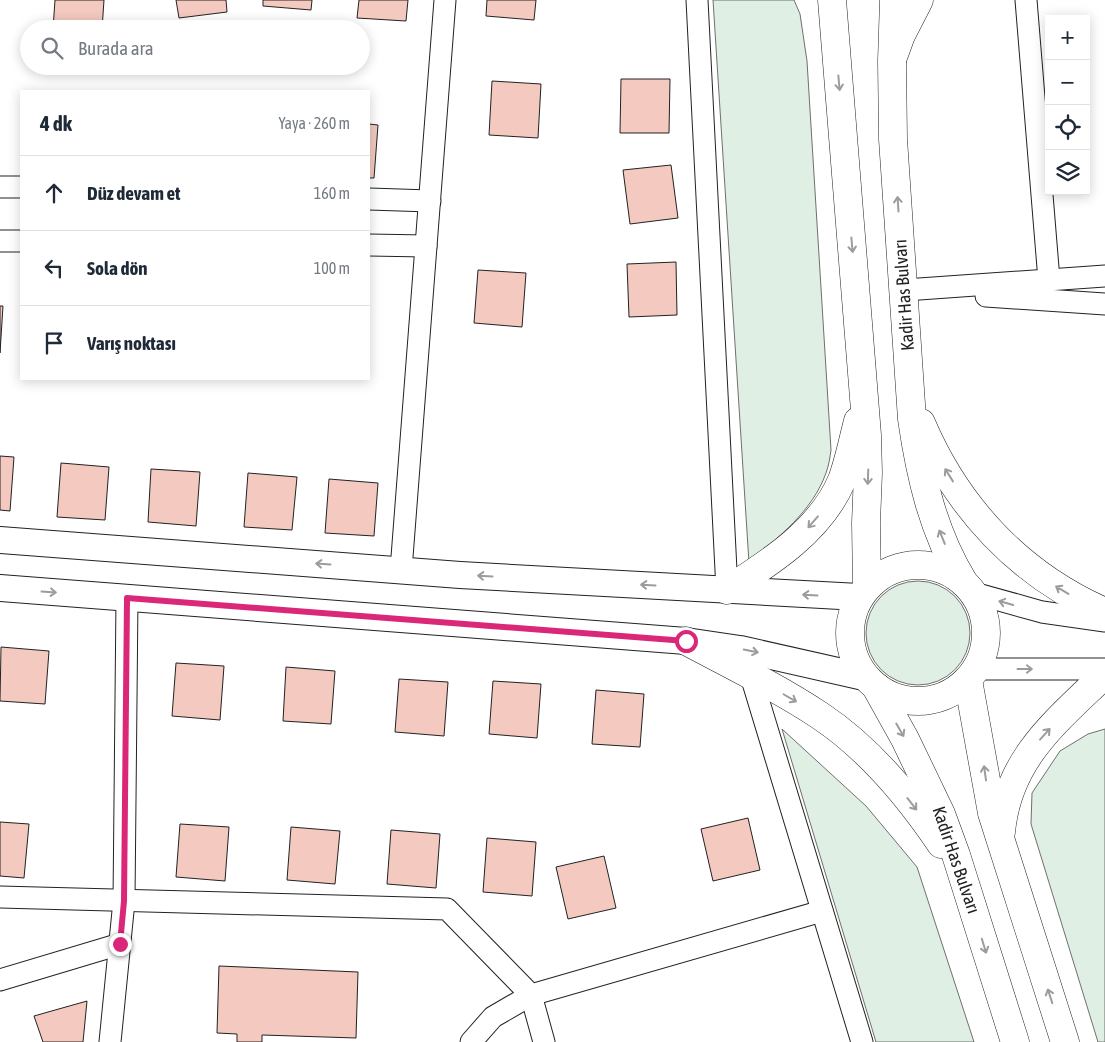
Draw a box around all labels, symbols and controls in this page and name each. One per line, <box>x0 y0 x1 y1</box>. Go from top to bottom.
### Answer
map controls <box>1045 15 1090 195</box>
button: + <box>1045 15 1090 60</box>
search box <box>20 20 370 75</box>
icon: search <box>38 34 66 62</box>
text: Burada ara <box>78 37 154 59</box>
button: − <box>1045 60 1090 105</box>
one-way arrow <box>834 75 844 91</box>
button: locate <box>1045 105 1090 150</box>
text: 4 dk <box>40 111 72 135</box>
text: Yaya · 260 m <box>278 114 350 132</box>
button: layers <box>1045 150 1090 195</box>
icon: ahead <box>40 179 68 207</box>
text: Düz devam et <box>87 182 181 204</box>
text: 160 m <box>314 184 350 202</box>
one-way arrow <box>893 196 902 212</box>
one-way arrow <box>848 237 857 253</box>
street label: Kadir Has Bulvarı <box>889 239 918 352</box>
icon: left <box>40 254 68 282</box>
text: Sola dön <box>87 257 148 279</box>
text: 100 m <box>314 259 350 277</box>
icon: arrive <box>40 329 68 357</box>
text: Varış noktası <box>87 332 176 354</box>
one-way arrow <box>863 469 872 485</box>
one-way arrow <box>944 469 954 483</box>
one-way arrow <box>808 515 819 528</box>
one-way arrow <box>936 530 946 545</box>
one-way arrow <box>316 560 332 569</box>
one-way arrow <box>478 572 494 581</box>
one-way arrow <box>640 581 656 590</box>
one-way arrow <box>1055 584 1069 594</box>
one-way arrow <box>40 587 56 596</box>
one-way arrow <box>802 590 818 599</box>
one-way arrow <box>998 597 1014 607</box>
route start <box>675 630 698 653</box>
one-way arrow <box>742 647 758 657</box>
one-way arrow <box>1016 664 1033 674</box>
one-way arrow <box>783 693 797 703</box>
one-way arrow <box>895 722 905 737</box>
one-way arrow <box>1039 727 1050 740</box>
one-way arrow <box>979 765 989 781</box>
one-way arrow <box>907 797 918 810</box>
street label: Kadir Has Bulvarı <box>928 804 985 916</box>
route end <box>109 933 132 956</box>
one-way arrow <box>980 937 990 953</box>
one-way arrow <box>1045 988 1054 1004</box>

